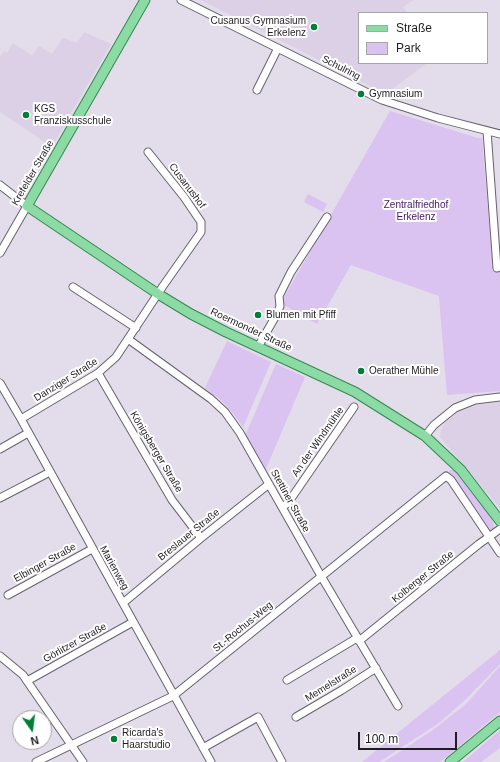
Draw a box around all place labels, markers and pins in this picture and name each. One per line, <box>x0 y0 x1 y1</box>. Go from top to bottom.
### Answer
place label: Cusanus Gymnasium Erkelenz <box>210 15 306 38</box>
marker: Cusanus Gymnasium Erkelenz <box>309 22 319 32</box>
place label: Gymnasium <box>369 88 422 100</box>
marker: Gymnasium <box>356 89 366 99</box>
place label: KGS Franziskusschule <box>34 103 111 126</box>
marker: KGS Franziskusschule <box>21 110 31 120</box>
place label: Blumen mit Pfiff <box>266 309 336 321</box>
marker: Blumen mit Pfiff <box>253 310 263 320</box>
place label: Oerather Mühle <box>369 365 438 377</box>
marker: Oerather Mühle <box>356 366 366 376</box>
place label: Ricarda's Haarstudio <box>122 727 170 750</box>
marker: Ricarda's Haarstudio <box>109 734 119 744</box>

